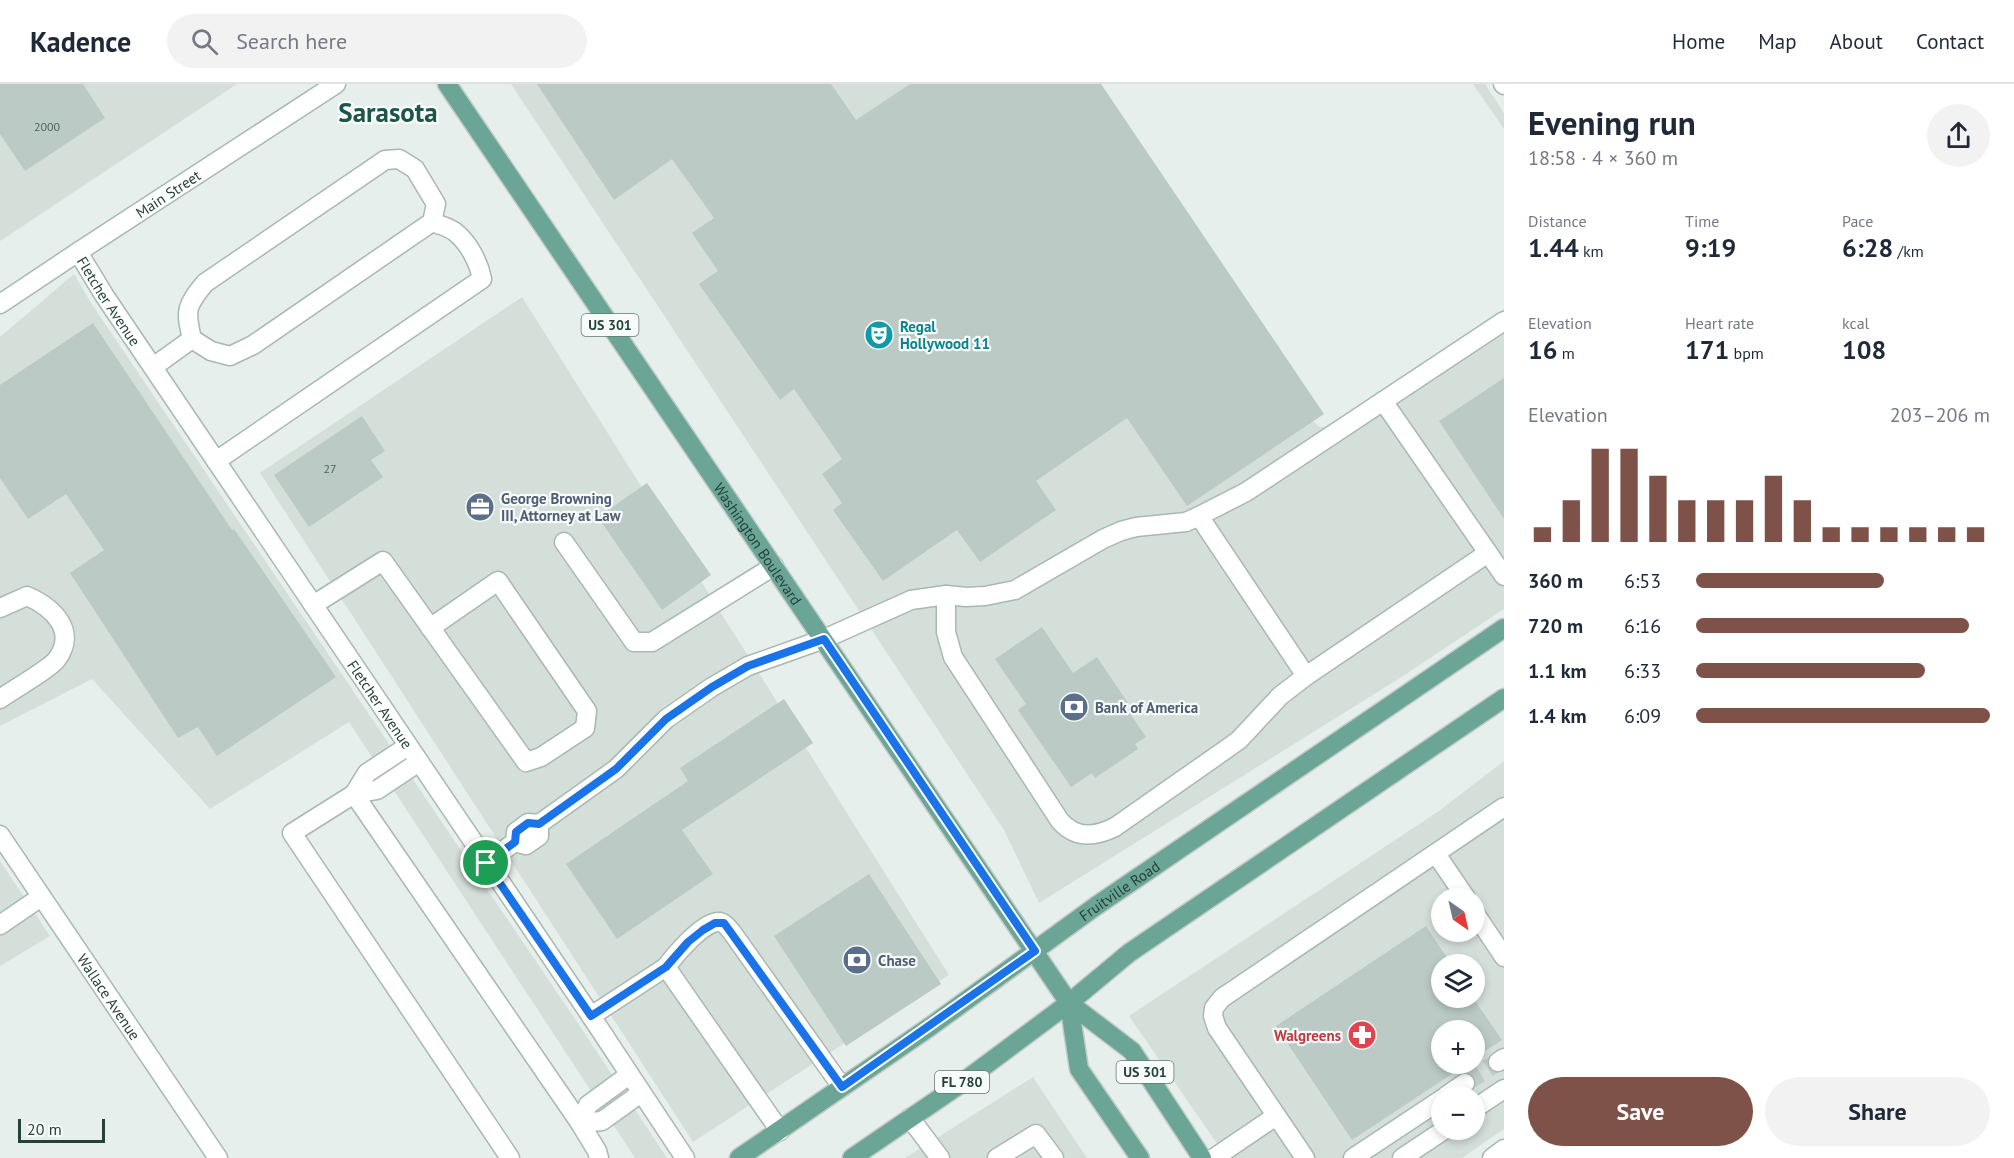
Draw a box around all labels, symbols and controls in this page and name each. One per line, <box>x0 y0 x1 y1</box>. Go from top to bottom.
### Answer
search box <box>167 14 587 68</box>
text: Kadence <box>30 23 131 60</box>
icon: search <box>188 25 221 58</box>
text: Search here <box>236 27 347 55</box>
text: Home <box>1672 28 1725 55</box>
text: Map <box>1758 28 1797 55</box>
text: About <box>1830 28 1883 55</box>
text: Contact <box>1916 28 1984 55</box>
district label: Sarasota <box>338 95 438 129</box>
text: Evening run <box>1528 101 1696 144</box>
button: share <box>1927 104 1990 167</box>
house number: 2000 <box>34 119 61 134</box>
text: 18:58 · 4 × 360 m <box>1528 145 1678 171</box>
street label: Main Street <box>132 165 204 222</box>
text: Distance <box>1528 211 1587 231</box>
text: Time <box>1685 211 1719 231</box>
text: Pace <box>1842 211 1873 231</box>
text: 1.44 <box>1528 231 1579 264</box>
text: 9:19 <box>1685 231 1736 264</box>
text: 6:28 <box>1842 231 1893 264</box>
text: km <box>1579 241 1604 261</box>
text: /km <box>1893 241 1924 261</box>
street label: Fletcher Avenue <box>73 253 145 349</box>
text: Elevation <box>1528 313 1592 333</box>
text: Heart rate <box>1685 313 1754 333</box>
text: kcal <box>1842 313 1869 333</box>
road number: US 301 <box>582 314 638 336</box>
place label: Regal Hollywood 11 <box>900 317 990 353</box>
theatre icon: Regal Hollywood 11 <box>863 319 895 351</box>
text: 16 <box>1528 333 1557 366</box>
text: 171 <box>1685 333 1729 366</box>
text: 108 <box>1842 333 1886 366</box>
text: m <box>1557 343 1575 363</box>
text: bpm <box>1729 343 1764 363</box>
text: Elevation <box>1528 402 1608 428</box>
text: 203–206 m <box>1890 402 1990 428</box>
house number: 27 <box>323 461 337 476</box>
street label: Washington Boulevard <box>710 479 806 608</box>
place label: George Browning III, Attorney at Law <box>501 489 621 525</box>
office icon: George Browning III, Attorney at Law <box>464 491 496 523</box>
text: 360 m <box>1528 568 1583 594</box>
text: 6:53 <box>1624 568 1661 594</box>
text: 720 m <box>1528 613 1583 639</box>
text: 6:16 <box>1624 613 1661 639</box>
street label: Fletcher Avenue <box>344 656 417 752</box>
text: 1.1 km <box>1528 658 1587 684</box>
text: 6:33 <box>1624 658 1661 684</box>
bank icon: Bank of America <box>1058 691 1090 723</box>
place label: Bank of America <box>1095 698 1198 717</box>
text: 1.4 km <box>1528 703 1587 729</box>
text: 6:09 <box>1624 703 1661 729</box>
pin <box>460 837 511 888</box>
icon: arrive <box>469 846 502 879</box>
street label: Fruitville Road <box>1075 856 1163 925</box>
north arrow <box>1431 888 1485 942</box>
map controls <box>1431 888 1485 1140</box>
bank icon: Chase <box>841 944 873 976</box>
street label: Wallace Avenue <box>73 950 145 1043</box>
place label: Chase <box>878 951 916 970</box>
button: layers <box>1431 954 1485 1008</box>
pharmacy icon: Walgreens <box>1346 1019 1378 1051</box>
button: + <box>1431 1020 1485 1074</box>
place label: Walgreens <box>1274 1026 1341 1045</box>
road number: US 301 <box>1116 1061 1174 1083</box>
road number: FL 780 <box>935 1071 989 1093</box>
button: Save <box>1528 1077 1753 1146</box>
button: Share <box>1765 1077 1990 1146</box>
button: − <box>1431 1086 1485 1140</box>
scale bar <box>18 1116 105 1144</box>
text: 20 m <box>27 1119 62 1139</box>

